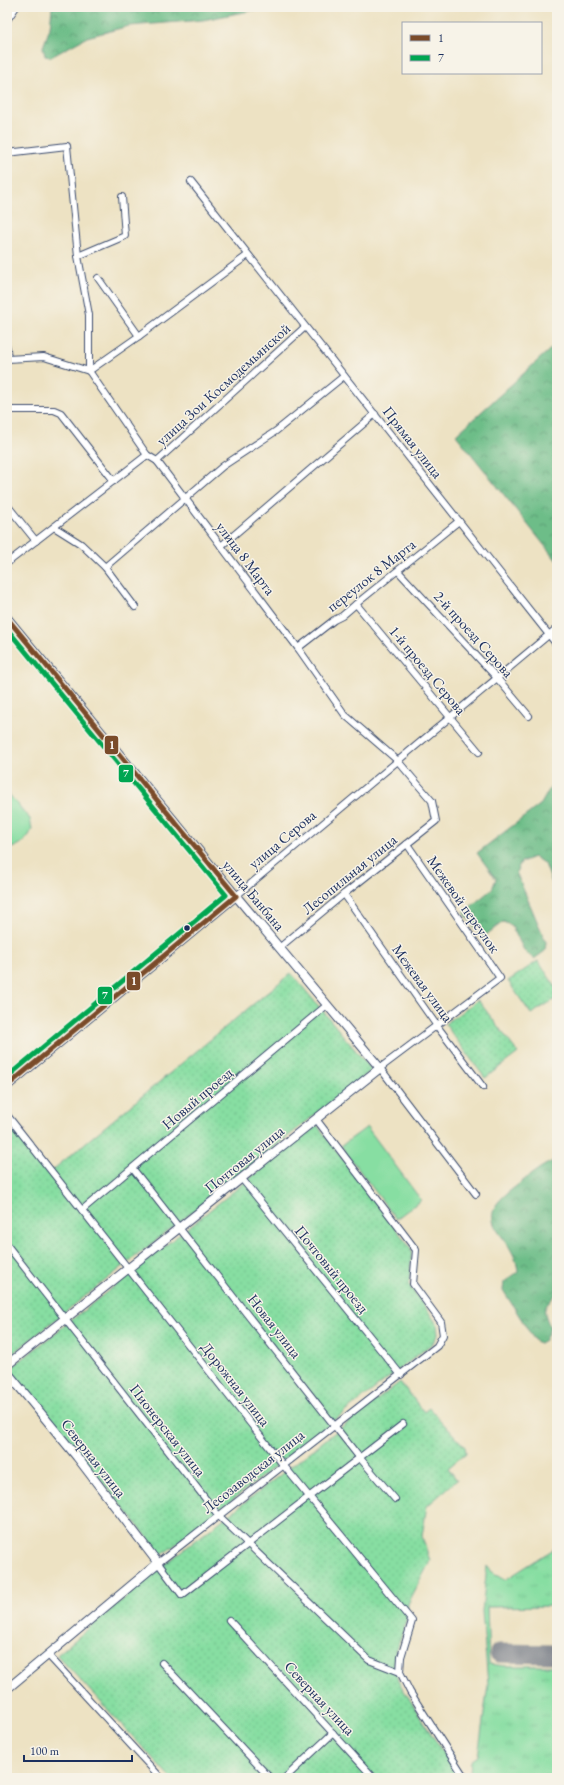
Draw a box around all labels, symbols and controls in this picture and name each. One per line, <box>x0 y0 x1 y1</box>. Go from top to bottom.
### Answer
legend <box>402 22 542 74</box>
text: 1 <box>438 30 444 46</box>
text: 7 <box>438 50 444 66</box>
street label: улица Зои Космодемьянской <box>152 319 294 449</box>
street label: Прямая улица <box>379 402 447 482</box>
street label: улица 8 Марта <box>212 517 280 599</box>
street label: переулок 8 Марта <box>323 534 419 616</box>
street label: 2-й проезд Серова <box>430 587 518 681</box>
street label: 1-й проезд Серова <box>385 622 471 718</box>
line badge: 1 <box>104 735 119 755</box>
text: 1 <box>109 738 115 752</box>
line badge: 7 <box>118 764 134 783</box>
text: 7 <box>123 766 129 780</box>
street label: улица Серова <box>244 805 320 873</box>
street label: Лесопильная улица <box>298 830 400 918</box>
street label: Межевой переулок <box>423 852 505 956</box>
street label: улица Банбана <box>219 855 289 935</box>
unlabelled marker <box>182 923 192 933</box>
street label: Межевая улица <box>388 940 458 1026</box>
line badge: 1 <box>126 971 141 991</box>
text: 1 <box>131 974 137 988</box>
line badge: 7 <box>97 986 113 1005</box>
text: 7 <box>102 988 108 1002</box>
street label: Новый проезд <box>158 1063 237 1133</box>
street label: Почтовая улица <box>200 1121 288 1197</box>
street label: Почтовый проезд <box>291 1221 373 1317</box>
street label: Новая улица <box>244 1290 306 1362</box>
street label: Дорожная улица <box>197 1338 275 1430</box>
street label: Пионерская улица <box>126 1380 210 1480</box>
street label: Северная улица <box>57 1415 131 1501</box>
street label: Лесозаводская улица <box>198 1425 308 1517</box>
street label: Северная улица <box>281 1657 359 1739</box>
scale bar <box>24 1737 132 1763</box>
text: 100 m <box>30 1743 60 1759</box>

